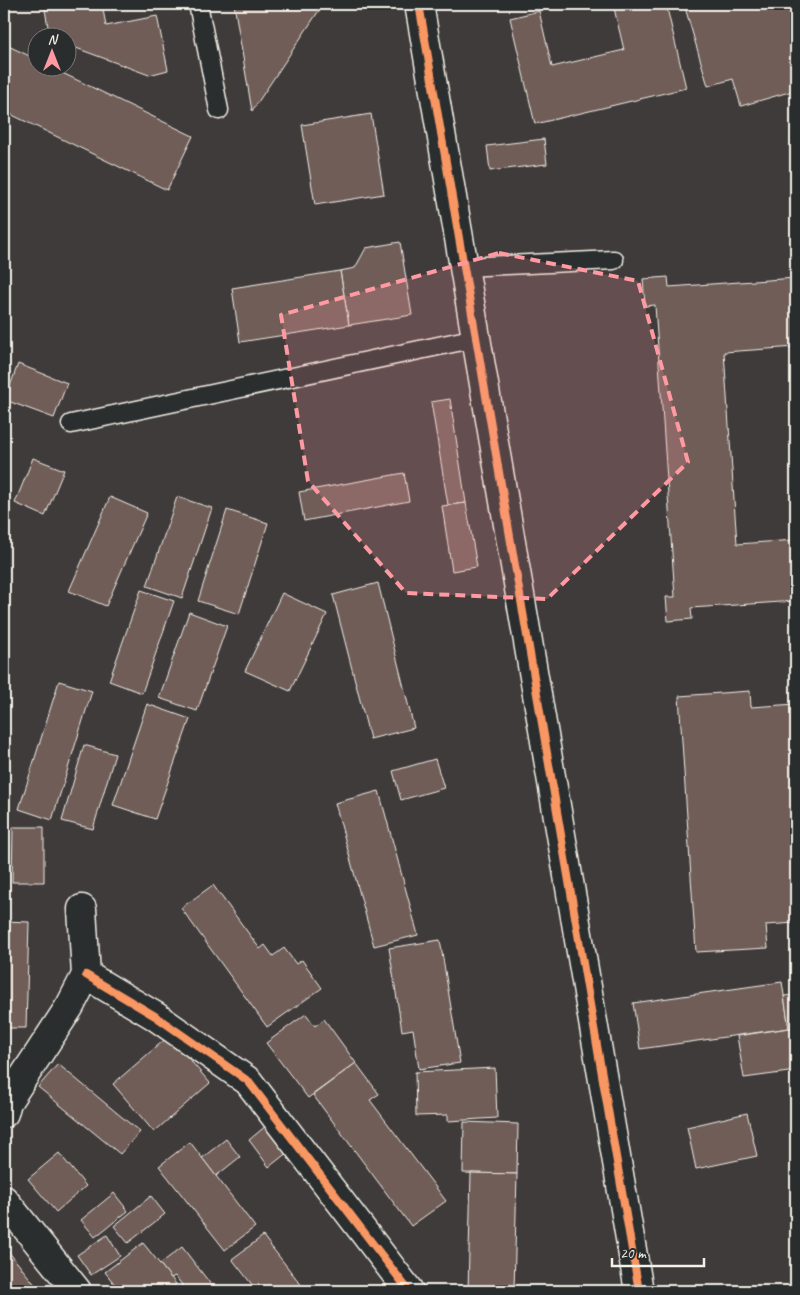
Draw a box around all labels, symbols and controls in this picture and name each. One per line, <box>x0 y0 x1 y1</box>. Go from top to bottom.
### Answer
north arrow <box>28 28 78 78</box>
text: N <box>48 31 59 48</box>
scale bar <box>612 1235 705 1267</box>
text: 20 m <box>620 1244 647 1263</box>

